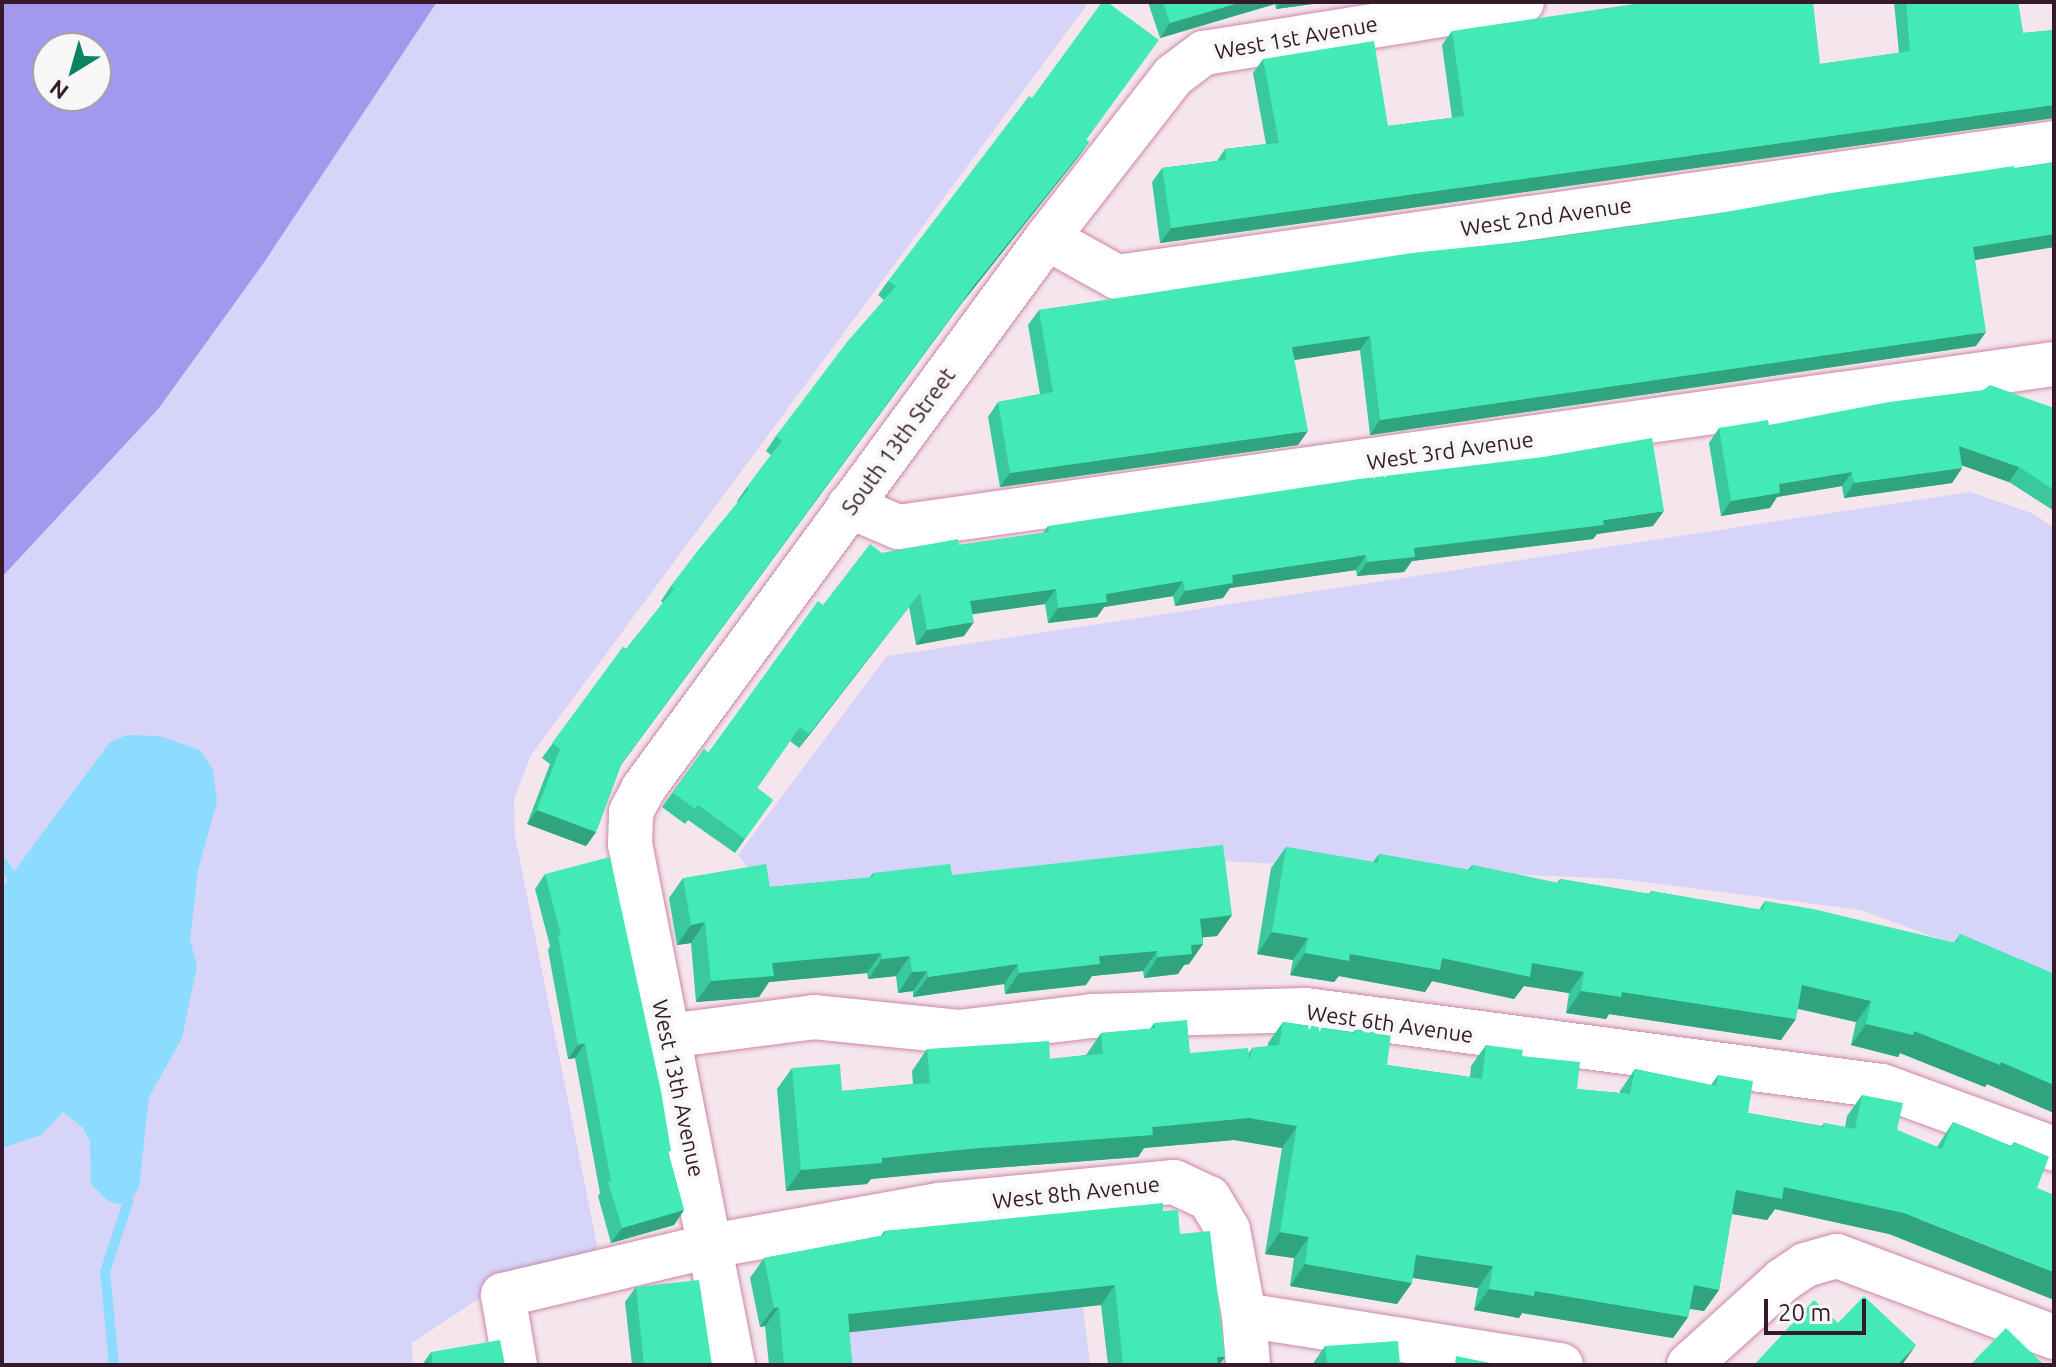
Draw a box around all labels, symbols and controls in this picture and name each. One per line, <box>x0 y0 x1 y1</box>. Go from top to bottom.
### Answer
street label: West 1st Avenue <box>1212 10 1380 64</box>
north arrow <box>32 32 112 112</box>
text: N <box>44 75 73 105</box>
street label: West 2nd Avenue <box>1459 191 1633 241</box>
street label: South 13th Street <box>836 362 960 520</box>
street label: West 3rd Avenue <box>1365 425 1535 475</box>
street label: West 13th Avenue <box>647 997 711 1179</box>
street label: West 6th Avenue <box>1305 998 1475 1048</box>
street label: West 8th Avenue <box>991 1170 1161 1214</box>
scale bar <box>1768 1283 1870 1333</box>
text: 20 m <box>1778 1299 1831 1326</box>

